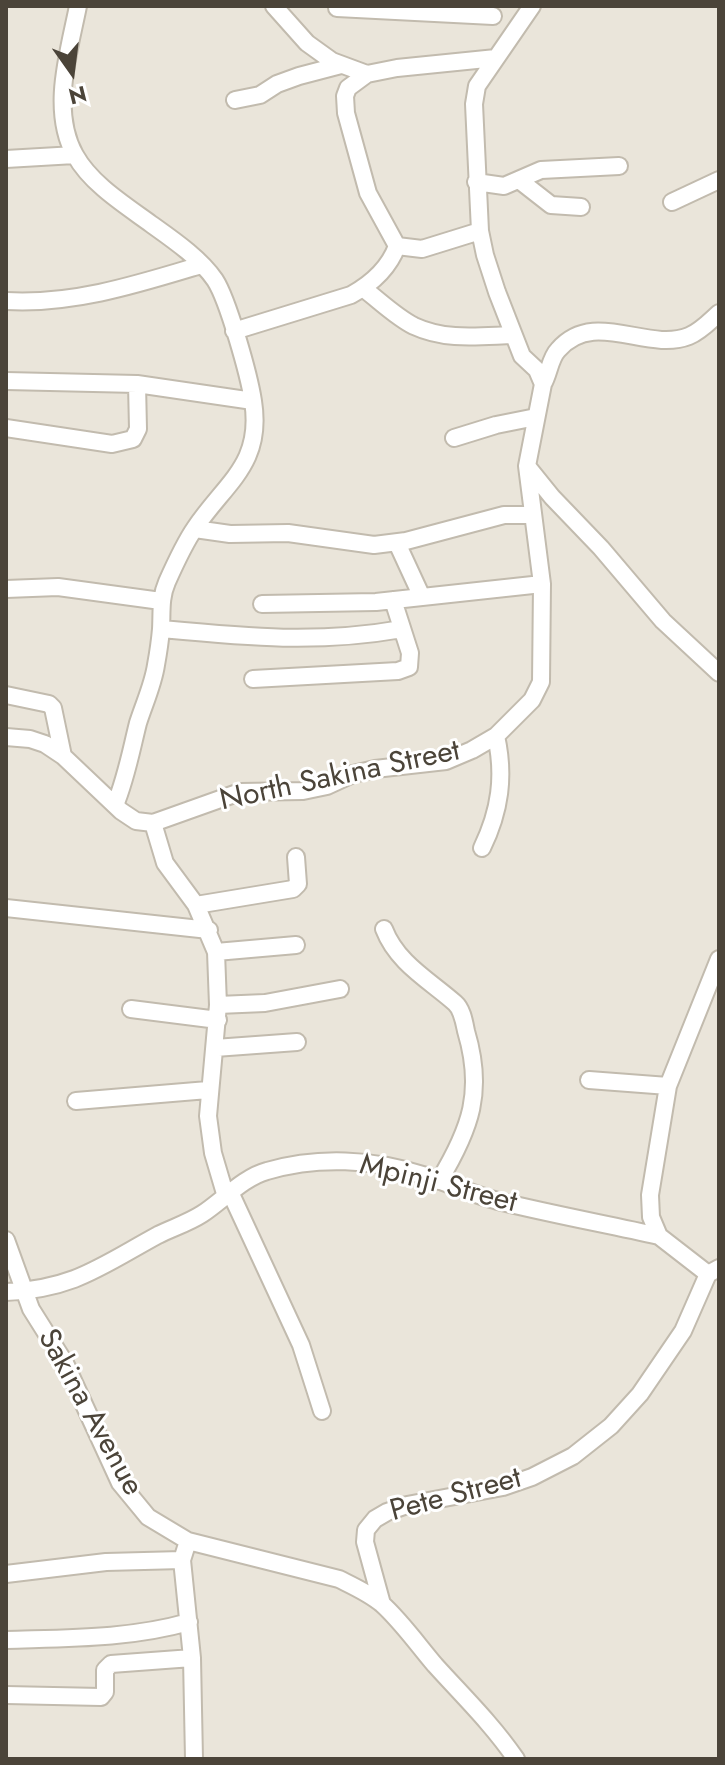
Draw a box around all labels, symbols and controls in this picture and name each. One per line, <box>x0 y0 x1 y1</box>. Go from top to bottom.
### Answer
north arrow <box>32 32 112 112</box>
text: N <box>65 78 90 113</box>
street label: North Sakina Street <box>217 734 463 820</box>
street label: Mpinji Street <box>356 1148 520 1222</box>
street label: Sakina Avenue <box>29 1324 149 1502</box>
street label: Pete Street <box>387 1461 525 1531</box>

